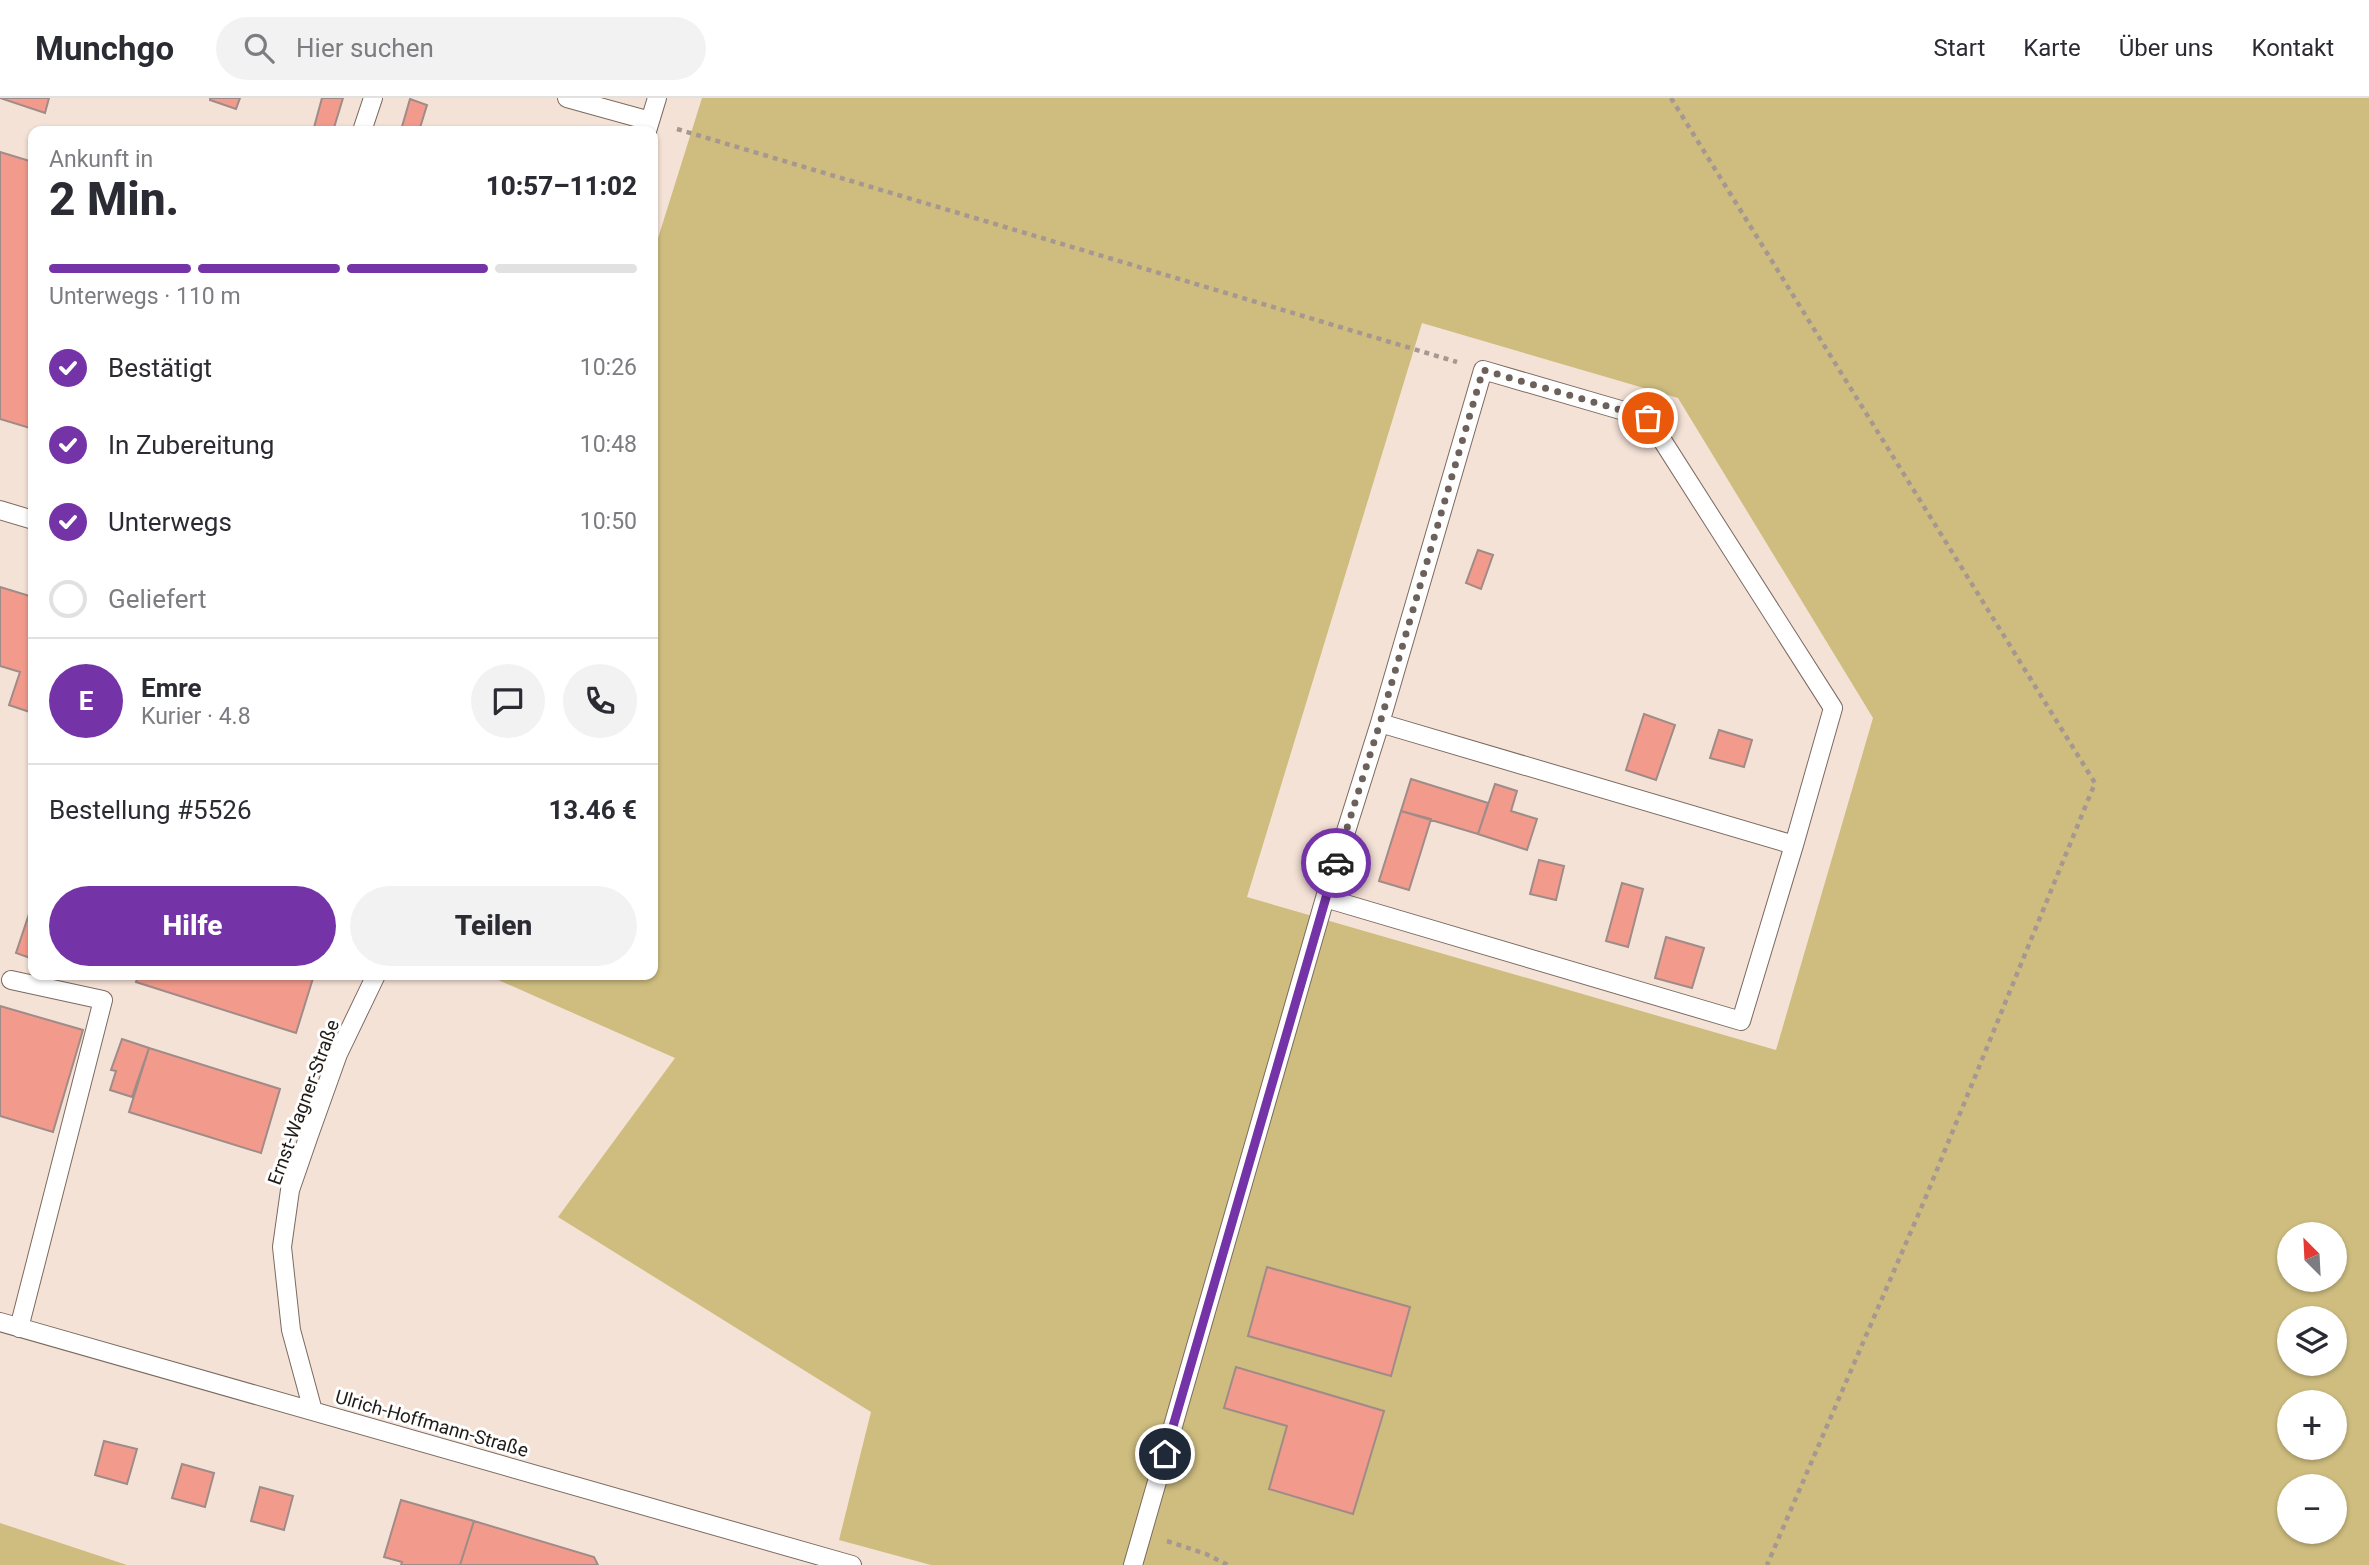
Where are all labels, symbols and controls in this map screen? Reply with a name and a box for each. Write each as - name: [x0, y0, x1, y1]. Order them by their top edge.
- search box: [216, 17, 706, 80]
- text: Munchgo: [35, 29, 174, 68]
- icon: search: [240, 29, 278, 67]
- text: Hier suchen: [296, 33, 434, 63]
- text: Start: [1934, 34, 1985, 62]
- text: Karte: [2023, 34, 2081, 62]
- text: Über uns: [2119, 34, 2213, 62]
- text: Kontakt: [2251, 34, 2334, 62]
- text: Ankunft in: [49, 146, 153, 173]
- text: 10:57–11:02: [486, 171, 637, 201]
- text: 2 Min.: [49, 172, 179, 226]
- text: Unterwegs · 110 m: [49, 283, 241, 310]
- icon: check: [49, 349, 87, 387]
- text: Bestätigt: [108, 353, 212, 383]
- text: 10:26: [580, 354, 637, 381]
- pin: [1618, 388, 1678, 448]
- icon: bag: [1629, 399, 1667, 437]
- icon: check: [49, 426, 87, 464]
- text: In Zubereitung: [108, 430, 274, 460]
- text: 10:48: [580, 431, 637, 458]
- icon: check: [49, 503, 87, 541]
- text: Unterwegs: [108, 507, 232, 537]
- text: 10:50: [580, 508, 637, 535]
- text: Geliefert: [108, 584, 206, 614]
- button: chat: [471, 664, 545, 738]
- button: phone: [563, 664, 637, 738]
- text: Emre: [141, 673, 201, 703]
- text: E: [79, 686, 93, 716]
- text: Kurier · 4.8: [141, 703, 251, 730]
- text: Bestellung #5526: [49, 795, 252, 825]
- text: 13.46 €: [548, 795, 637, 825]
- courier: [1301, 828, 1371, 898]
- icon: car: [1317, 844, 1355, 882]
- button: Hilfe: [49, 886, 336, 966]
- button: Teilen: [350, 886, 637, 966]
- street label: Ernst-Wagner-Straße: [263, 1016, 344, 1188]
- north arrow: [2277, 1222, 2347, 1292]
- map controls: [2277, 1222, 2347, 1544]
- button: layers: [2277, 1306, 2347, 1376]
- street label: Ulrich-Hoffmann-Straße: [333, 1385, 531, 1462]
- button: +: [2277, 1390, 2347, 1460]
- pin: [1135, 1424, 1195, 1484]
- icon: home: [1146, 1435, 1184, 1473]
- button: −: [2277, 1474, 2347, 1544]

